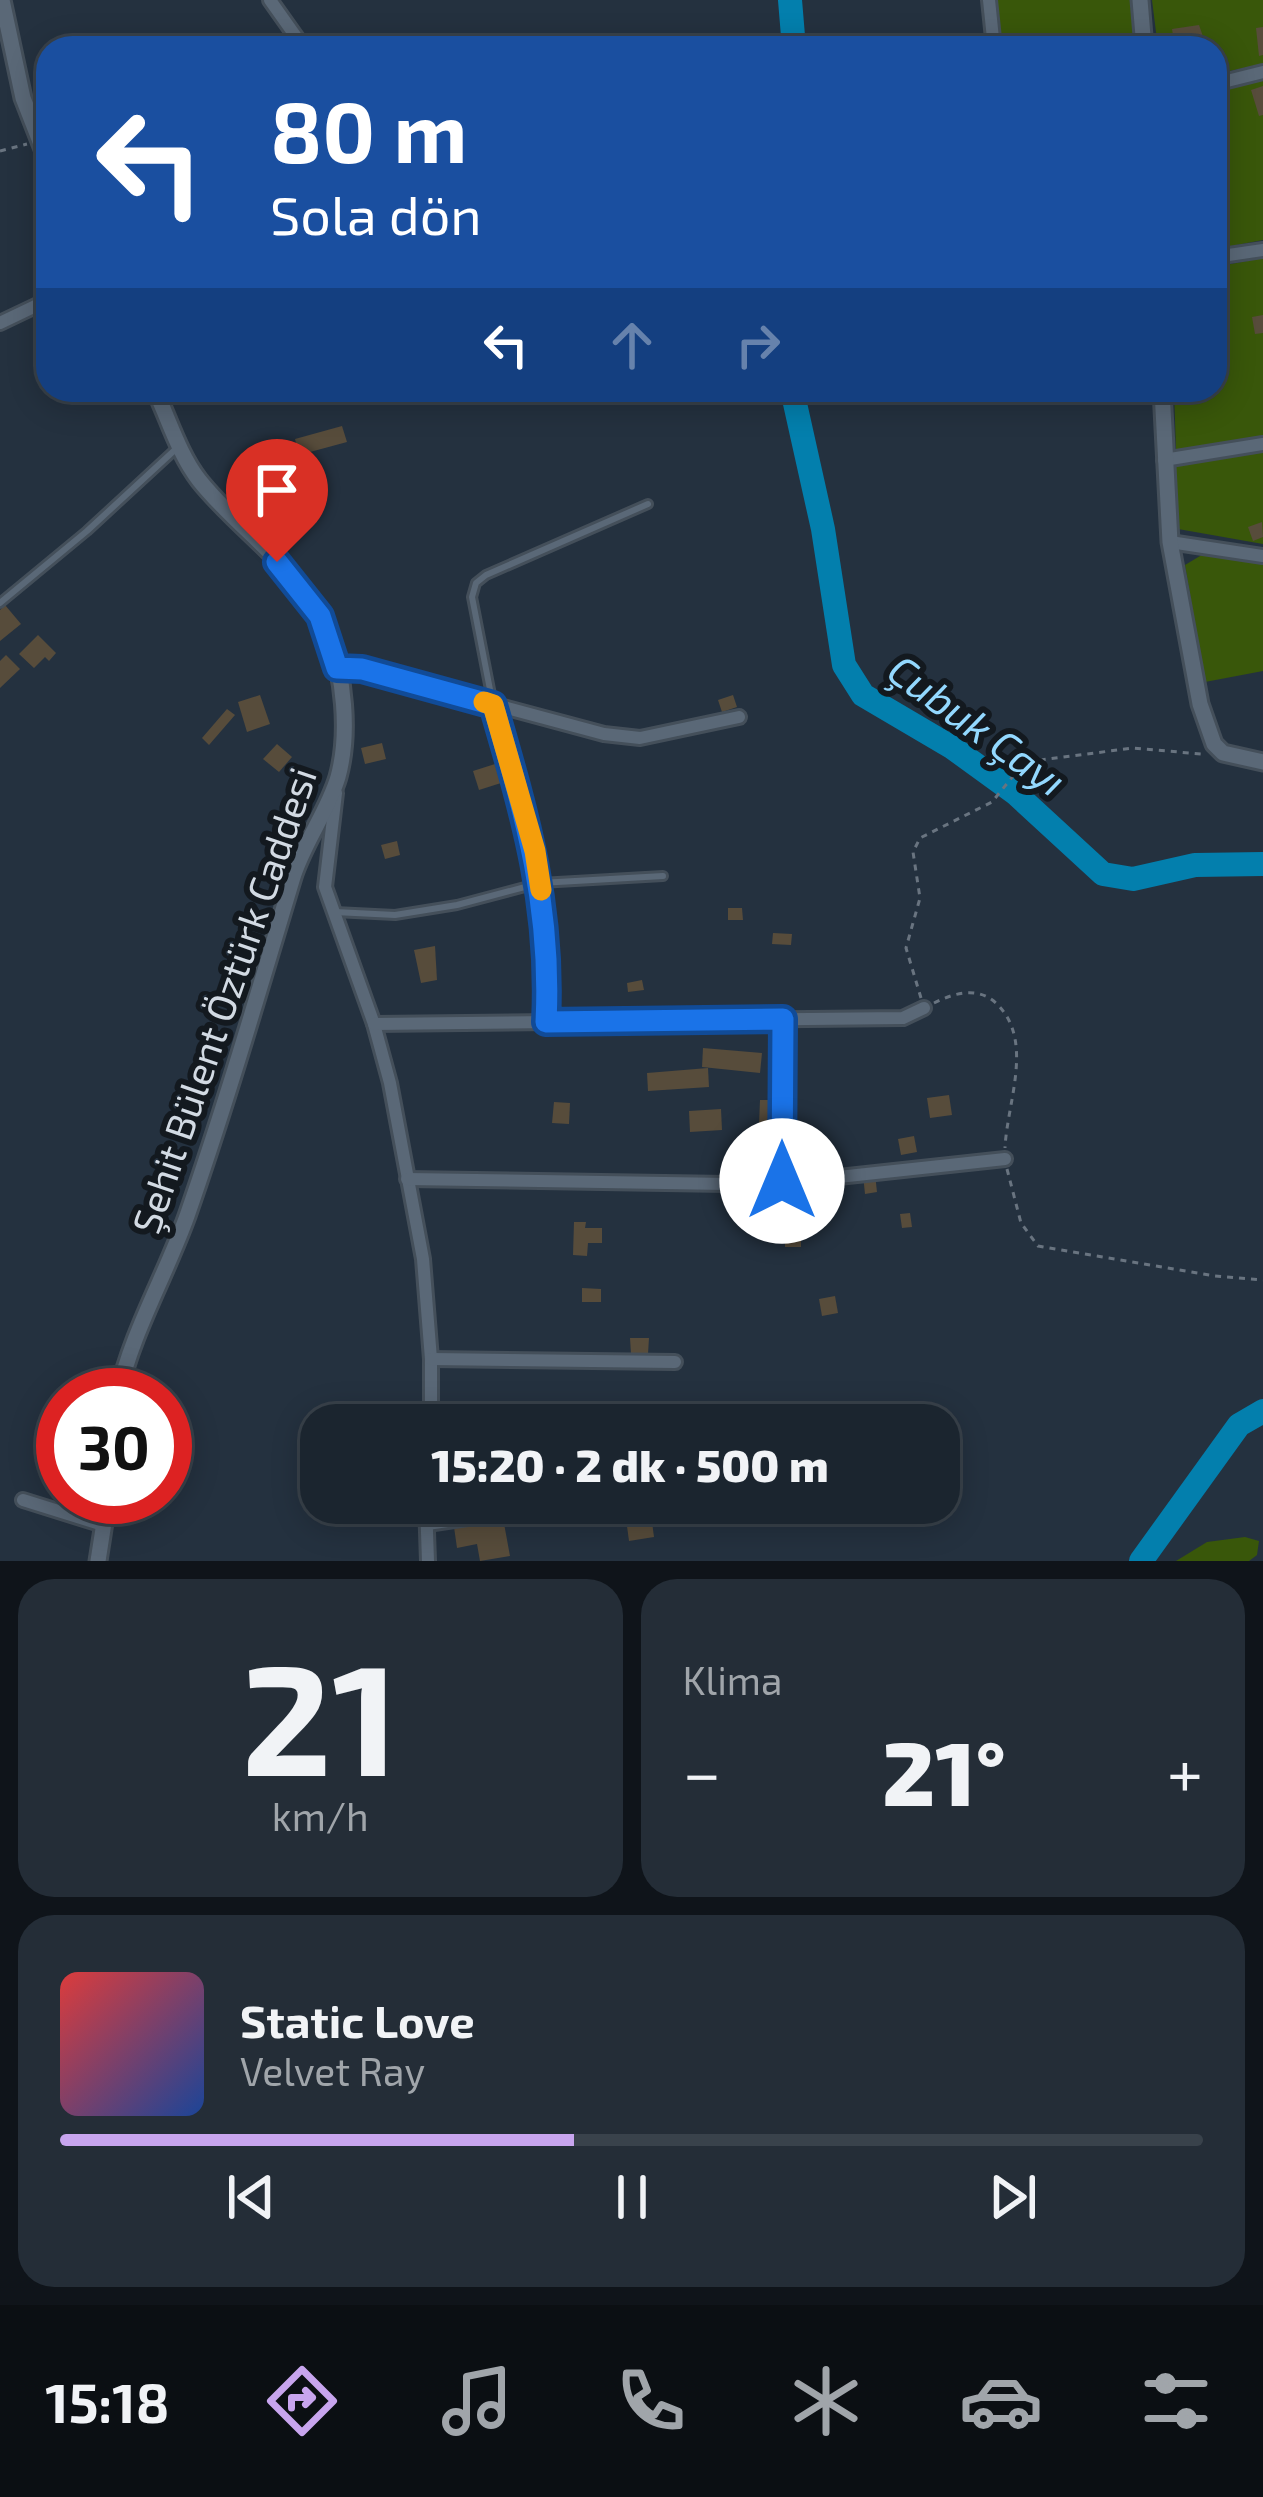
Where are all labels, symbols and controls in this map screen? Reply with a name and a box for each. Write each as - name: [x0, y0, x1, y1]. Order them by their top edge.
- text: 80 m: [270, 79, 467, 180]
- icon: left: [72, 84, 228, 240]
- text: Sola dön: [270, 181, 482, 246]
- icon: left: [473, 312, 539, 378]
- icon: ahead: [599, 312, 665, 378]
- icon: right: [725, 312, 791, 378]
- pin: [226, 439, 328, 562]
- icon: arrive: [244, 457, 310, 523]
- water label: Çubuk Çayı: [878, 643, 1077, 808]
- street label: Şehit Bülent Öztürk Caddesi: [121, 761, 327, 1240]
- position arrow: [719, 1118, 845, 1244]
- speed limit sign: 30: [36, 1368, 192, 1524]
- text: 15:20 · 2 dk · 500 m: [431, 1437, 829, 1491]
- text: 21: [241, 1620, 399, 1807]
- text: Klima: [683, 1656, 782, 1703]
- text: 21°: [882, 1716, 1006, 1824]
- text: −: [683, 1731, 721, 1810]
- text: +: [1167, 1731, 1203, 1810]
- text: km/h: [272, 1792, 369, 1839]
- text: Static Love: [240, 1993, 475, 2047]
- text: Velvet Ray: [240, 2047, 425, 2094]
- icon: previous: [218, 2164, 284, 2230]
- icon: pause: [599, 2164, 665, 2230]
- icon: next: [980, 2164, 1046, 2230]
- icon: directions: [260, 2359, 344, 2443]
- icon: music: [435, 2359, 519, 2443]
- icon: phone: [609, 2359, 693, 2443]
- icon: climate: [784, 2359, 868, 2443]
- icon: car: [959, 2359, 1043, 2443]
- icon: filters: [1134, 2359, 1218, 2443]
- text: 15:18: [45, 2369, 169, 2434]

